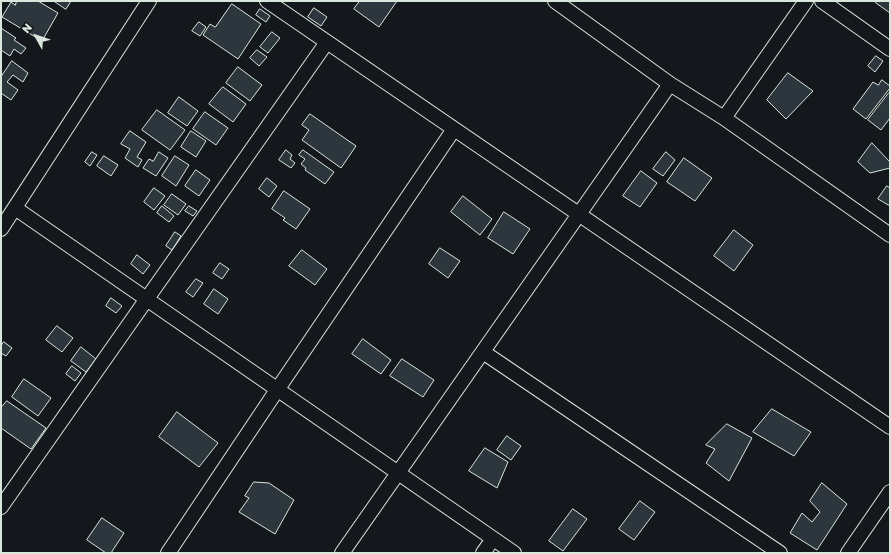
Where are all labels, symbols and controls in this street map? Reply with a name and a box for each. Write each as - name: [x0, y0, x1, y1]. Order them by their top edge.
- north arrow: [16, 16, 56, 56]
- text: N: [19, 21, 34, 35]

